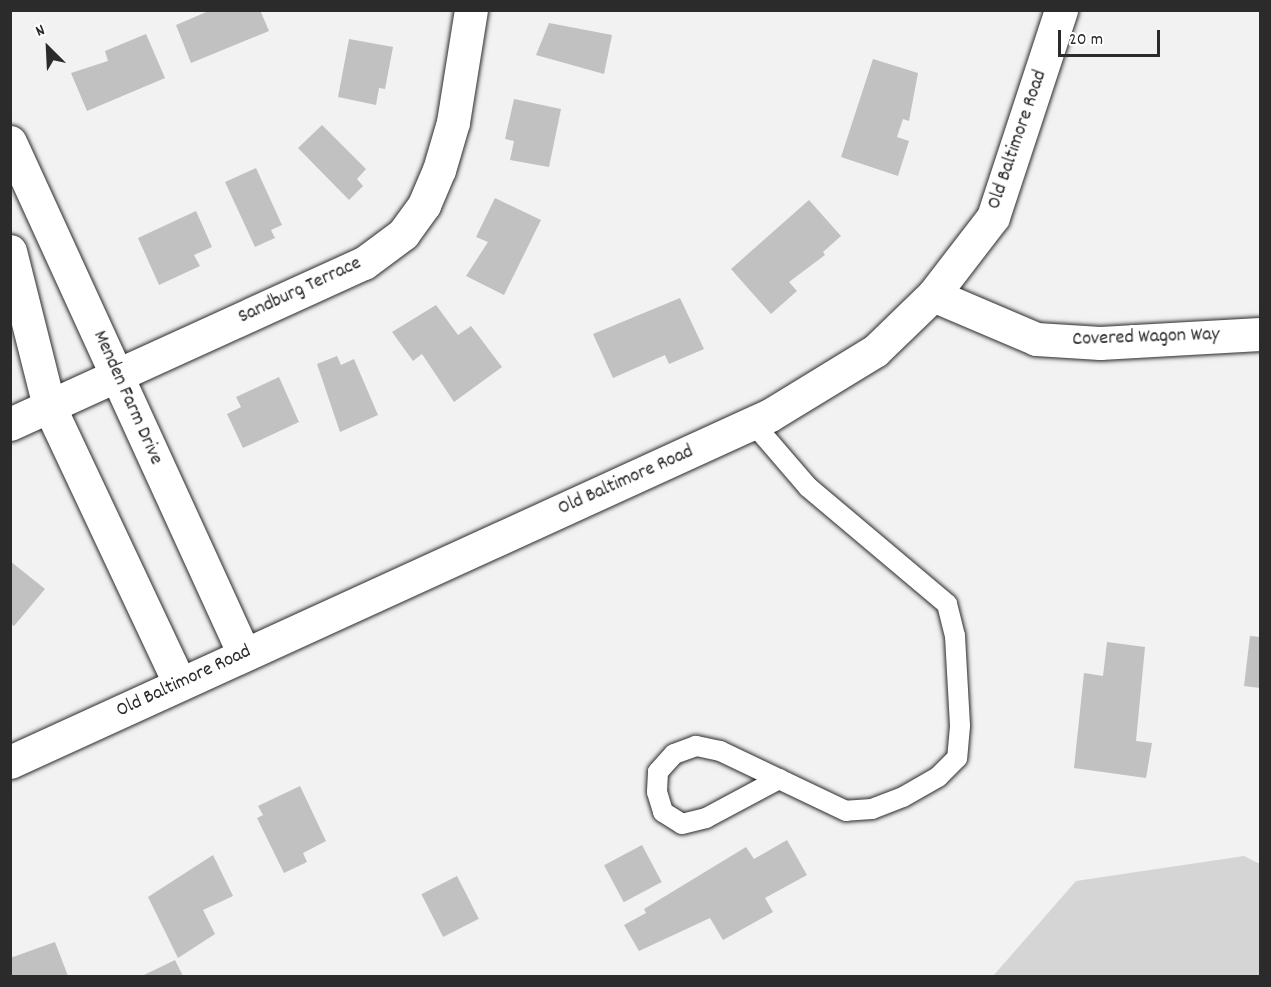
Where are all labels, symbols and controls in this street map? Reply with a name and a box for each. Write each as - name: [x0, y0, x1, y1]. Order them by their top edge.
- north arrow: [18, 18, 78, 78]
- scale bar: [1061, 18, 1163, 56]
- text: N: [32, 19, 49, 43]
- text: 20 m: [1069, 28, 1103, 53]
- street label: Old Baltimore Road: [983, 67, 1053, 213]
- street label: Sandburg Terrace: [235, 252, 365, 330]
- street label: Covered Wagon Way: [1072, 323, 1220, 353]
- street label: Menden Farm Drive: [87, 327, 167, 469]
- street label: Old Baltimore Road: [555, 440, 697, 522]
- street label: Old Baltimore Road: [113, 640, 255, 724]

